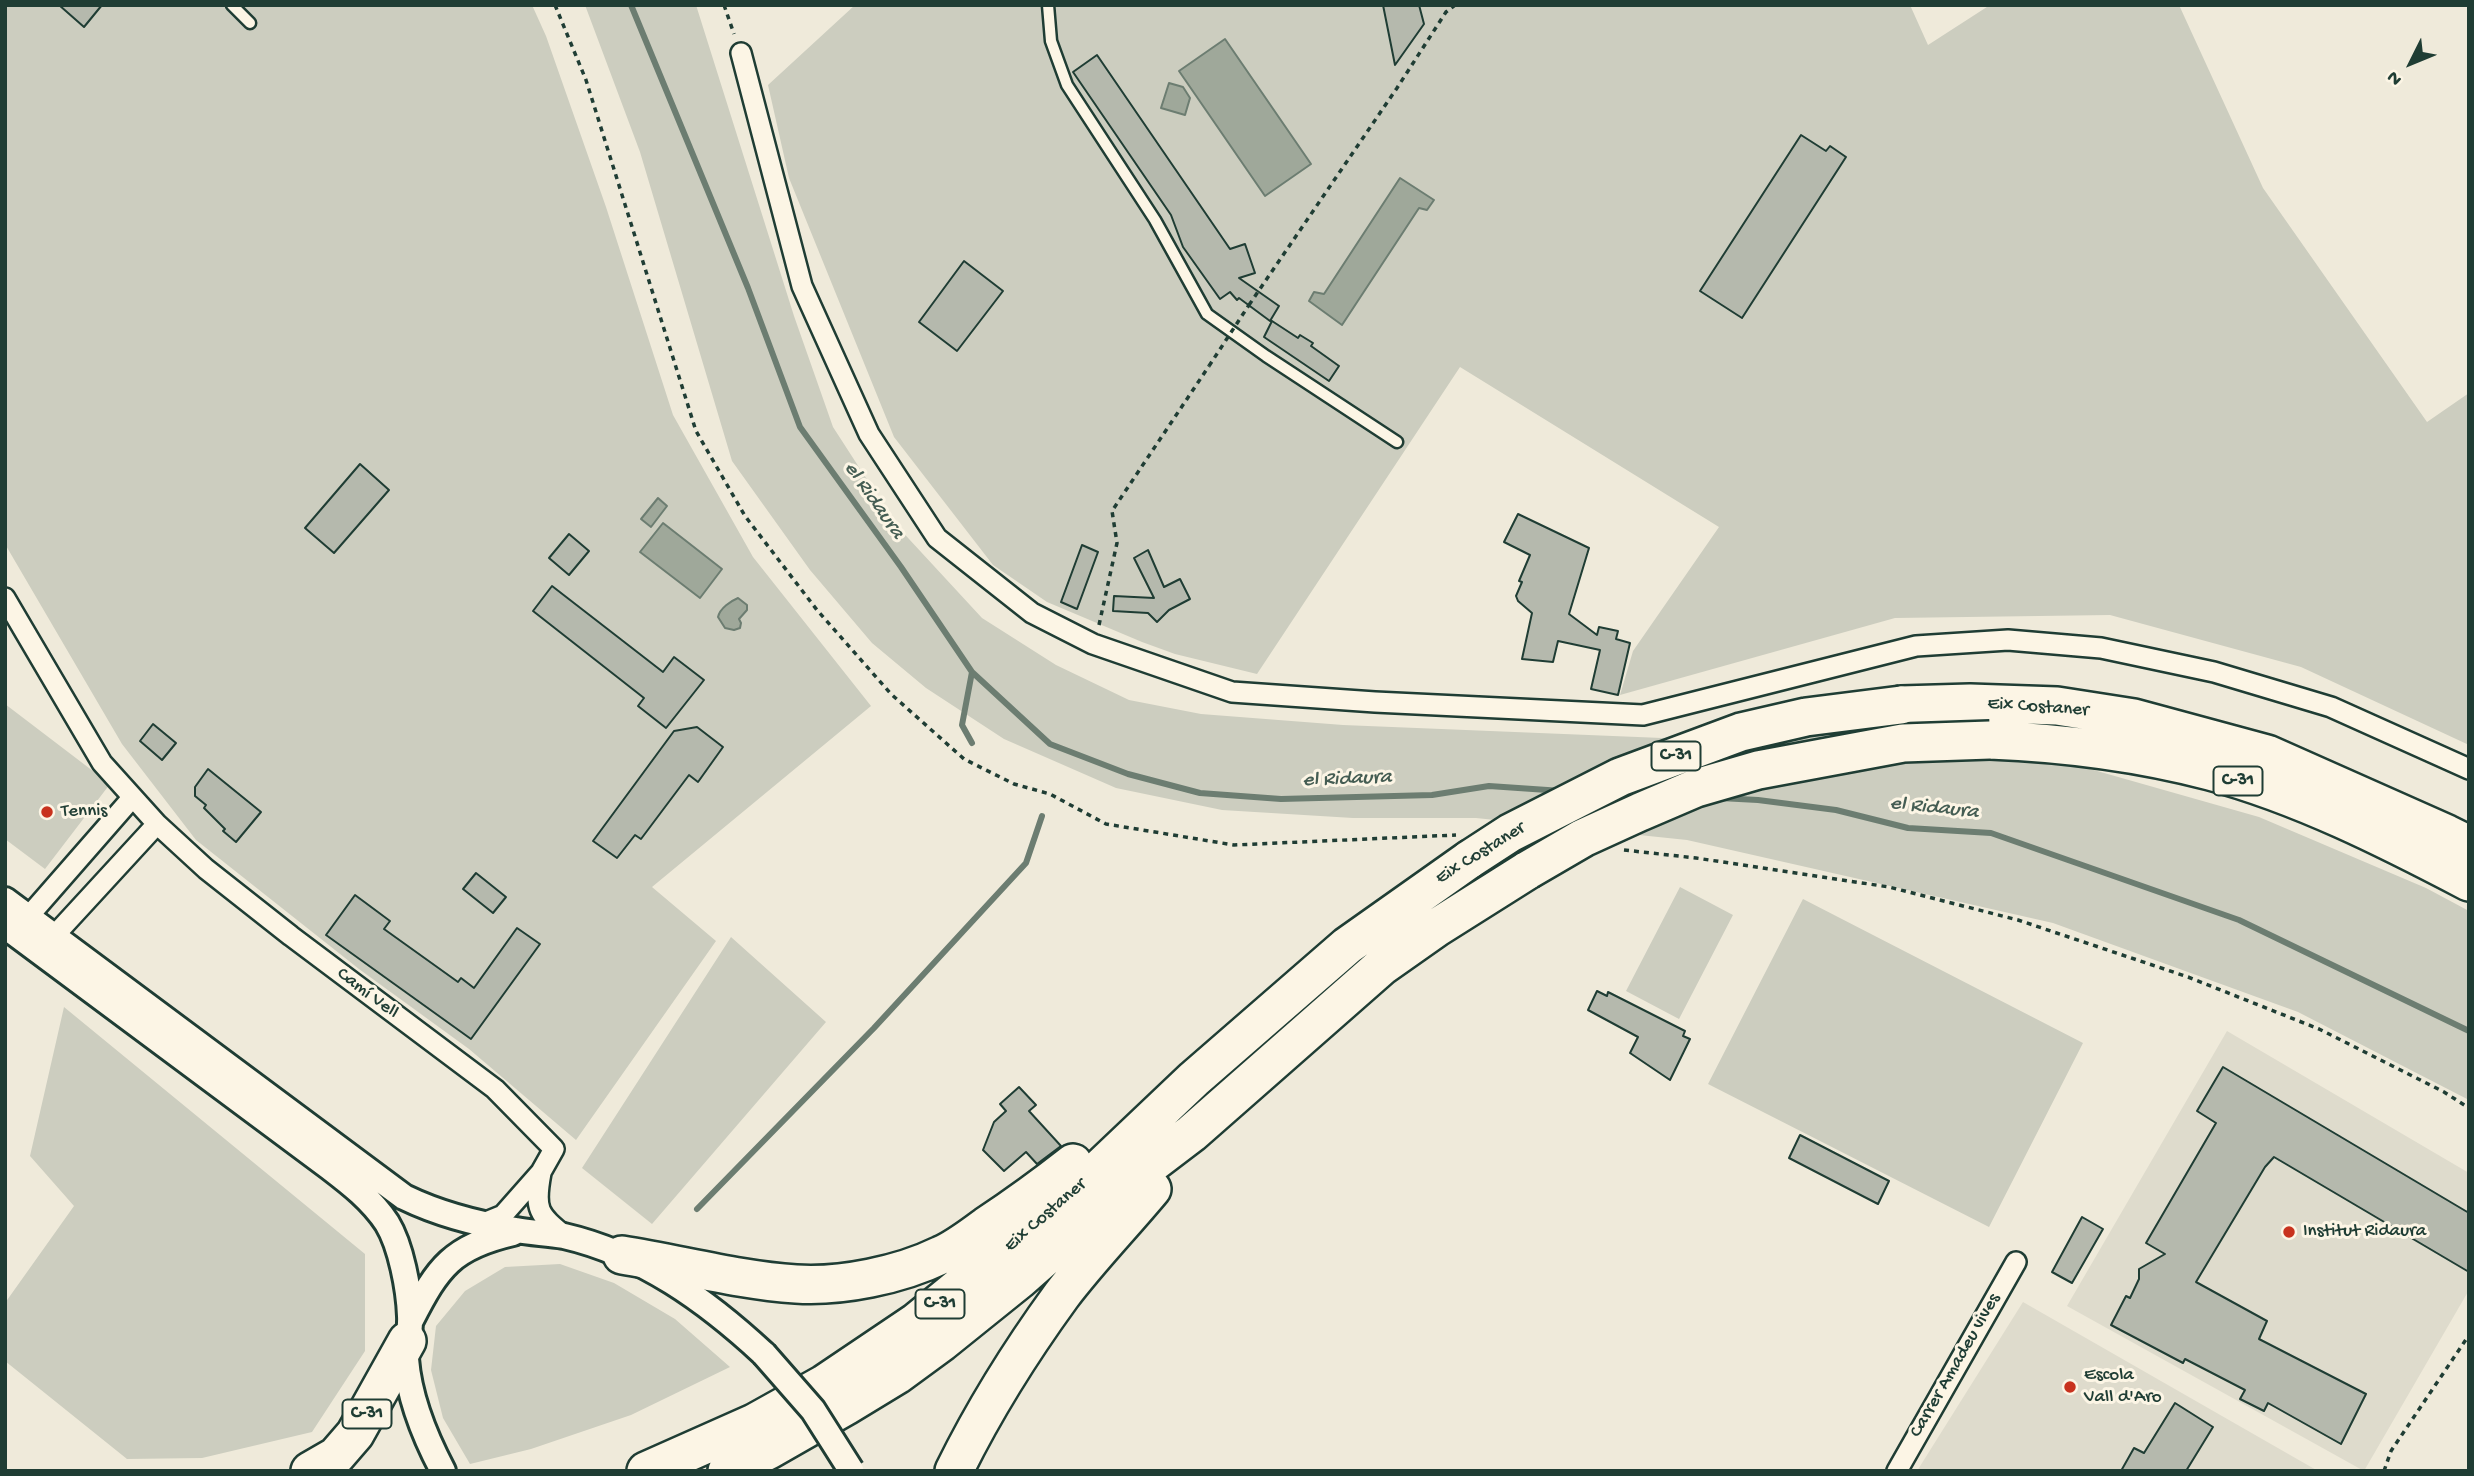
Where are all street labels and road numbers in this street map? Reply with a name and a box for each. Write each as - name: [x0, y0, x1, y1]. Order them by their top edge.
- street label: Eix Costaner: [1987, 693, 2089, 723]
- road number: C-31: [1652, 742, 1700, 770]
- road number: C-31: [2214, 766, 2262, 796]
- street label: Eix Costaner: [1432, 817, 1530, 891]
- street label: Camí Vell: [332, 963, 402, 1025]
- street label: Eix Costaner: [1000, 1174, 1092, 1258]
- road number: C-31: [916, 1289, 964, 1318]
- street label: Carrer Amadeu vives: [1905, 1290, 2007, 1442]
- road number: C-31: [342, 1400, 392, 1428]

